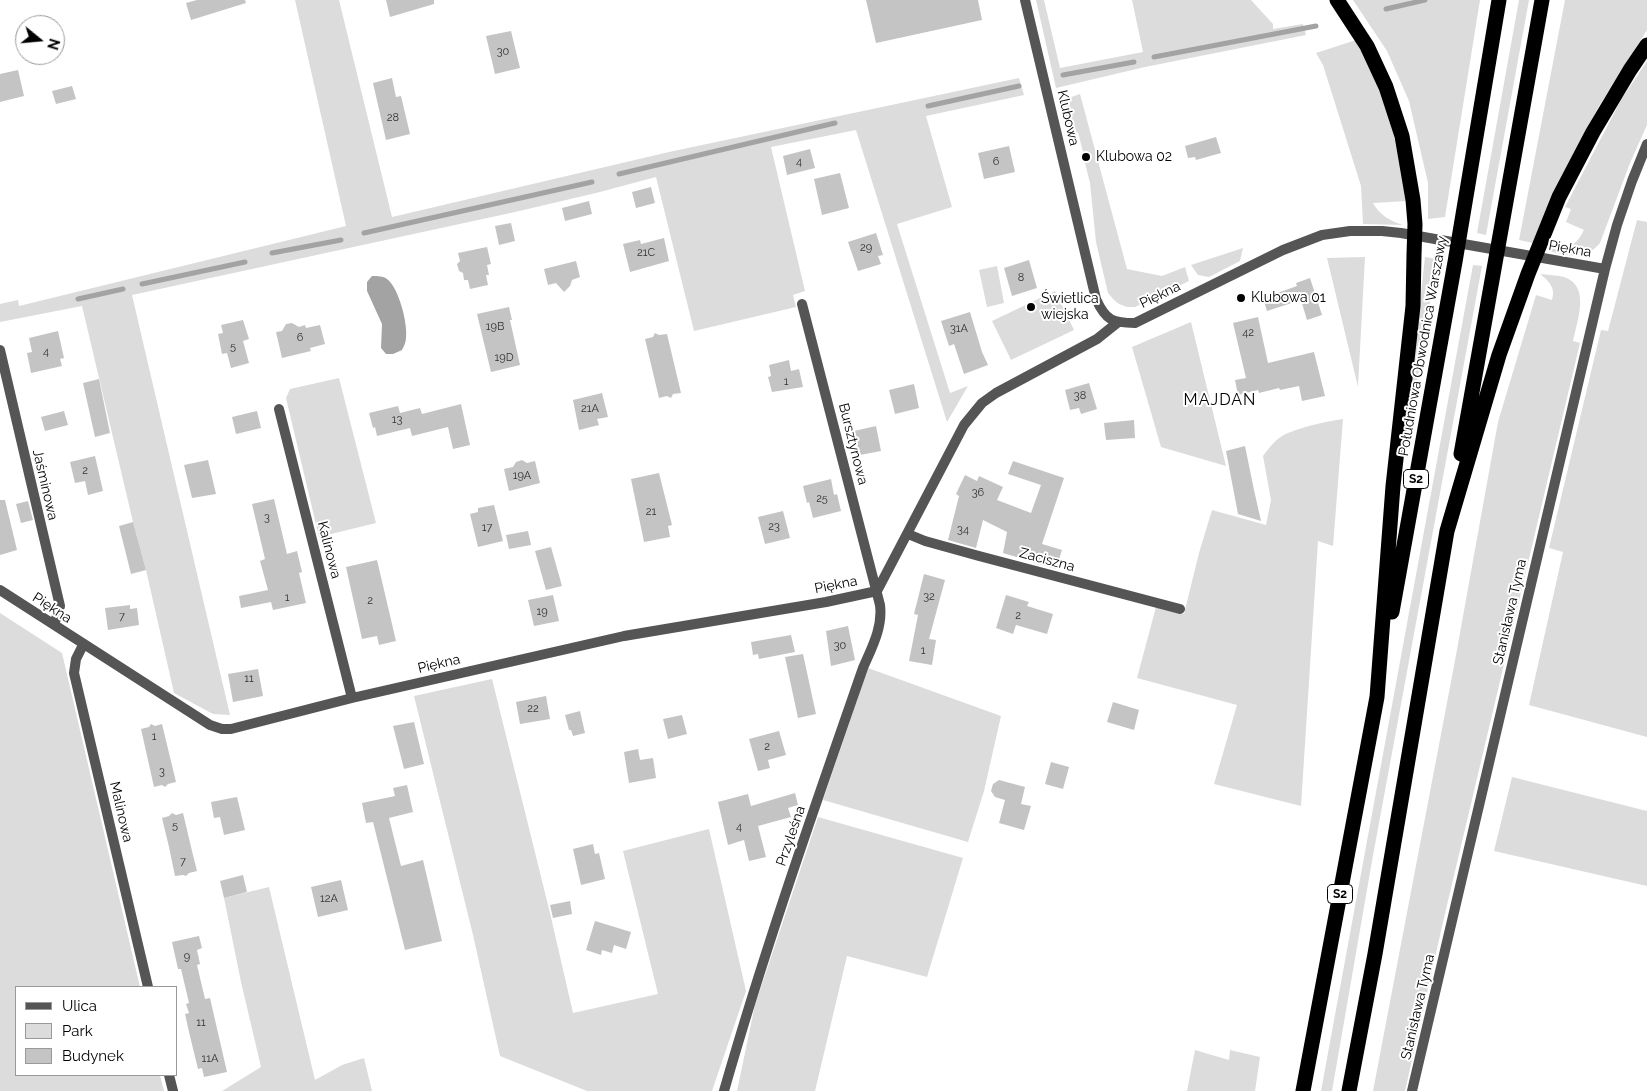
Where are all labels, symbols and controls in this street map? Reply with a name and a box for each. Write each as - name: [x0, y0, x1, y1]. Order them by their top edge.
- north arrow: [15, 15, 65, 65]
- text: N: [44, 37, 63, 52]
- house number: 30: [497, 45, 509, 59]
- street label: Klubowa: [1053, 89, 1083, 147]
- house number: 28: [387, 111, 399, 125]
- place label: Klubowa 02: [1096, 149, 1172, 165]
- marker: Klubowa 02: [1080, 151, 1092, 163]
- house number: 4: [796, 155, 802, 169]
- house number: 6: [993, 155, 999, 169]
- street label: Południowa Obwodnica Warszawy: [1395, 235, 1451, 457]
- street label: Piękna: [1547, 237, 1593, 261]
- house number: 29: [860, 241, 872, 255]
- house number: 21C: [637, 246, 655, 260]
- house number: 8: [1018, 271, 1024, 285]
- street label: Piękna: [1137, 278, 1183, 312]
- place label: Klubowa 01: [1251, 290, 1326, 306]
- place label: Świetlica wiejska: [1041, 291, 1099, 324]
- marker: Klubowa 01: [1235, 292, 1247, 304]
- marker: Świetlica wiejska: [1025, 301, 1037, 313]
- house number: 19B: [486, 320, 504, 334]
- house number: 31A: [950, 322, 968, 336]
- house number: 42: [1242, 326, 1254, 340]
- house number: 6: [297, 331, 303, 345]
- house number: 5: [230, 340, 236, 354]
- house number: 4: [43, 345, 49, 359]
- house number: 19D: [494, 351, 514, 365]
- house number: 1: [784, 375, 788, 389]
- house number: 38: [1074, 389, 1086, 403]
- district label: MAJDAN: [1183, 390, 1257, 410]
- street label: Bursztynowa: [835, 401, 871, 487]
- house number: 21A: [581, 402, 599, 416]
- house number: 13: [392, 413, 402, 427]
- street label: Jaśminowa: [29, 448, 61, 522]
- house number: 2: [82, 464, 88, 478]
- house number: 19A: [513, 469, 531, 483]
- road number: S2: [1404, 469, 1428, 488]
- house number: 36: [972, 486, 984, 500]
- house number: 25: [816, 492, 828, 506]
- house number: 21: [646, 505, 656, 519]
- house number: 3: [264, 511, 270, 525]
- street label: Kalinowa: [314, 520, 344, 580]
- house number: 23: [768, 520, 780, 534]
- house number: 17: [482, 521, 492, 535]
- house number: 34: [957, 523, 969, 537]
- street label: Zaciszna: [1017, 545, 1077, 575]
- street label: Stanisława Tyma: [1490, 557, 1530, 667]
- street label: Piękna: [813, 573, 859, 597]
- street label: Piękna: [29, 589, 75, 627]
- house number: 32: [923, 590, 935, 604]
- house number: 1: [285, 591, 289, 605]
- house number: 2: [367, 594, 373, 608]
- house number: 19: [536, 605, 548, 619]
- house number: 2: [1015, 609, 1021, 623]
- house number: 7: [119, 610, 125, 624]
- house number: 30: [834, 639, 846, 653]
- house number: 1: [921, 644, 925, 658]
- street label: Piękna: [416, 651, 462, 677]
- house number: 11: [244, 672, 254, 686]
- house number: 22: [527, 702, 539, 716]
- house number: 1: [152, 730, 156, 744]
- house number: 2: [764, 740, 770, 754]
- house number: 3: [159, 765, 165, 779]
- street label: Malinowa: [106, 780, 136, 844]
- street label: Przyleśna: [773, 804, 809, 868]
- house number: 5: [172, 819, 178, 833]
- house number: 4: [736, 820, 742, 834]
- house number: 7: [180, 855, 186, 869]
- road number: S2: [1328, 884, 1352, 904]
- house number: 12A: [320, 892, 338, 906]
- house number: 9: [184, 950, 190, 964]
- street label: Stanisława Tyma: [1398, 952, 1438, 1062]
- legend: [15, 986, 178, 1076]
- text: Ulica: [62, 997, 97, 1015]
- house number: 11: [196, 1016, 206, 1030]
- text: Park: [62, 1022, 93, 1040]
- text: Budynek: [62, 1047, 124, 1065]
- house number: 11A: [202, 1052, 218, 1066]

